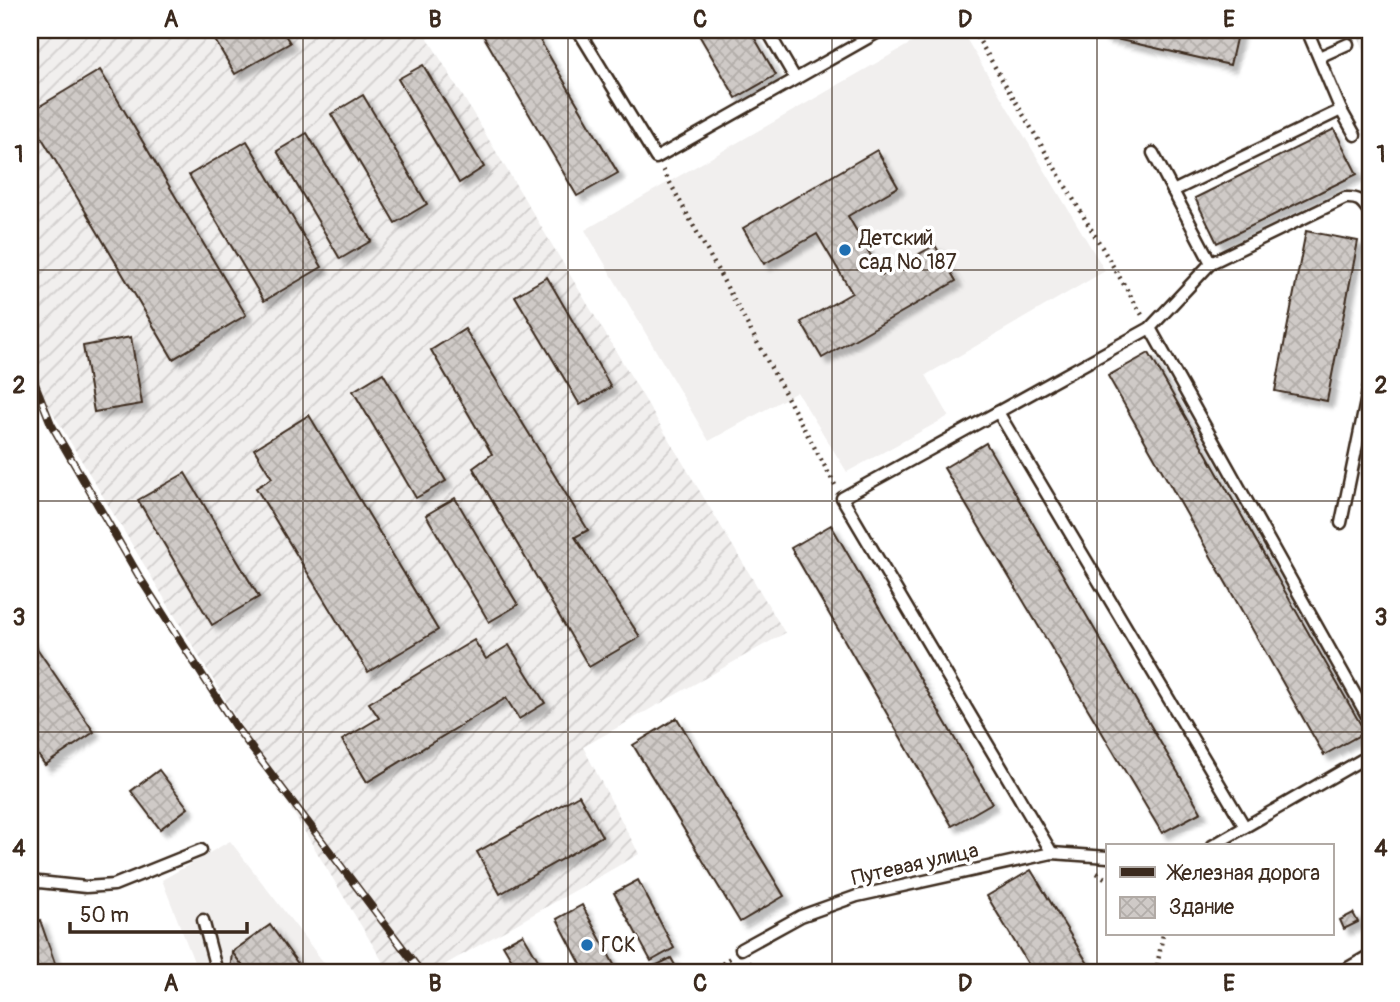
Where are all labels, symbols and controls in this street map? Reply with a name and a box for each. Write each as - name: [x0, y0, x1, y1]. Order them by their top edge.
- text: A: [164, 5, 179, 34]
- text: B: [428, 5, 442, 34]
- text: C: [693, 5, 707, 34]
- text: D: [958, 5, 972, 34]
- text: E: [1223, 5, 1235, 34]
- text: 1: [15, 140, 24, 169]
- text: 1: [1377, 140, 1386, 169]
- place label: Детский сад № 187: [858, 225, 957, 276]
- marker: Детский сад № 187: [837, 242, 853, 258]
- text: 2: [13, 371, 26, 400]
- text: 2: [1375, 371, 1388, 400]
- text: 3: [13, 603, 25, 632]
- text: 3: [1375, 603, 1387, 632]
- text: 4: [12, 834, 26, 863]
- text: 4: [1374, 834, 1388, 863]
- street label: Путевая улица: [849, 837, 981, 892]
- legend: [1106, 844, 1334, 936]
- text: Железная дорога: [1166, 860, 1320, 887]
- scale bar: [70, 890, 247, 934]
- text: Здание: [1169, 894, 1235, 921]
- text: 50 m: [80, 902, 129, 929]
- place label: ГСК: [601, 932, 636, 959]
- marker: ГСК: [579, 937, 595, 953]
- text: A: [164, 969, 179, 998]
- text: B: [428, 969, 442, 998]
- text: C: [693, 969, 707, 998]
- text: D: [958, 969, 972, 998]
- text: E: [1223, 969, 1235, 998]

